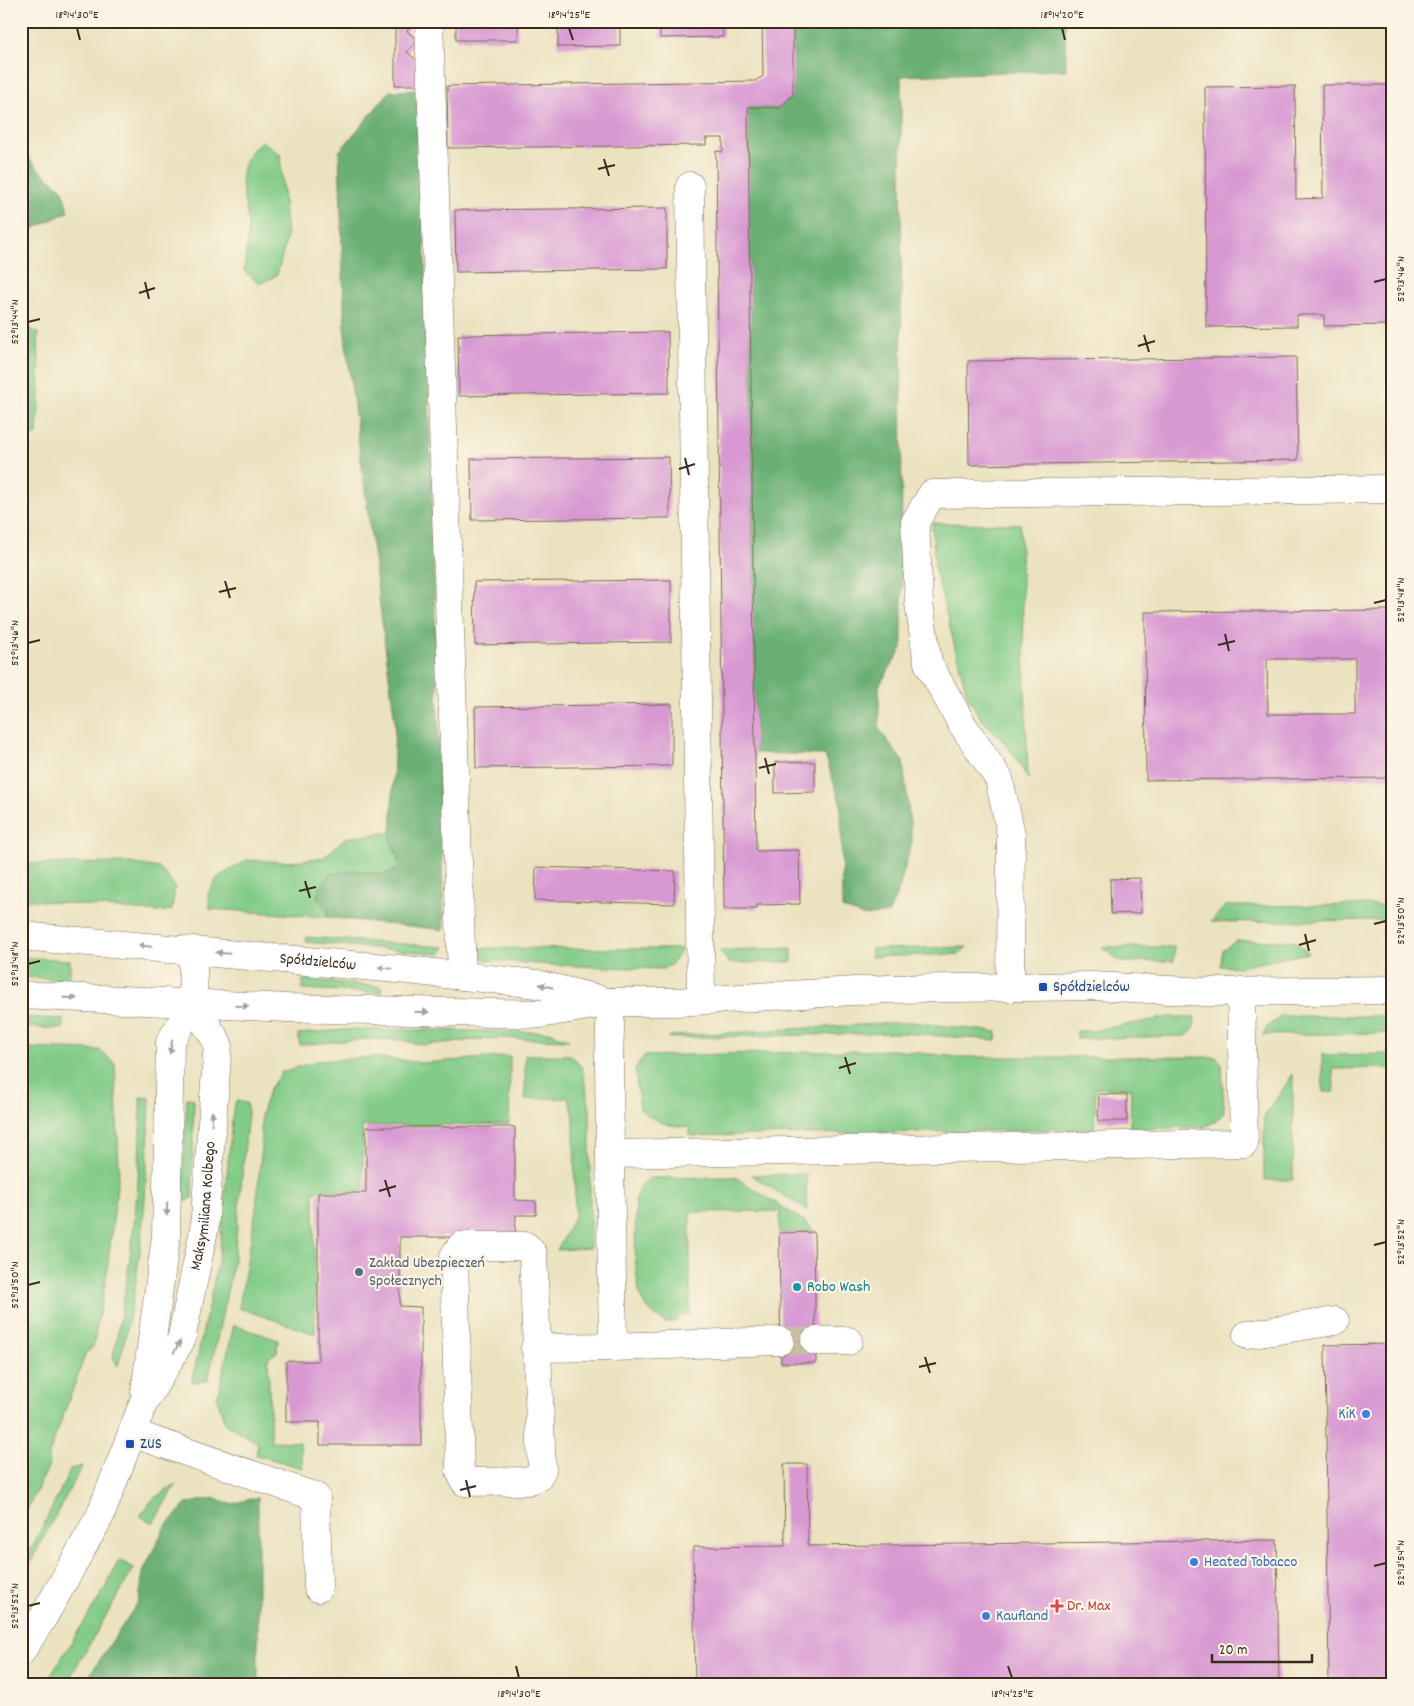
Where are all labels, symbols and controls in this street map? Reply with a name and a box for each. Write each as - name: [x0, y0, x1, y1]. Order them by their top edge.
- text: 18°14'30"E: [56, 7, 99, 24]
- text: 18°14'25"E: [548, 7, 590, 24]
- text: 18°14'20"E: [1041, 7, 1084, 24]
- text: 52°13'46"N: [1393, 256, 1410, 302]
- text: 52°13'44"N: [7, 299, 24, 345]
- text: 52°13'48"N: [1393, 577, 1410, 622]
- text: 52°13'46"N: [7, 620, 24, 666]
- text: 52°13'50"N: [1393, 897, 1410, 945]
- text: 52°13'48"N: [7, 941, 24, 986]
- one-way arrow: [136, 942, 152, 950]
- street label: Spółdzielców: [279, 947, 357, 977]
- one-way arrow: [215, 949, 231, 957]
- one-way arrow: [377, 964, 393, 972]
- place label: Spółdzielców: [1053, 976, 1130, 999]
- marker: Spółdzielców: [1037, 981, 1049, 993]
- one-way arrow: [539, 982, 554, 990]
- one-way arrow: [62, 994, 78, 1002]
- one-way arrow: [234, 1002, 250, 1010]
- one-way arrow: [414, 1008, 430, 1016]
- one-way arrow: [166, 1039, 174, 1055]
- one-way arrow: [209, 1110, 217, 1126]
- street label: Maksymiliana Kolbego: [184, 1141, 222, 1273]
- one-way arrow: [162, 1201, 170, 1217]
- text: 52°13'52"N: [1393, 1219, 1410, 1265]
- place label: Zakład Ubezpieczeń Społecznych: [369, 1252, 485, 1293]
- text: 52°13'50"N: [7, 1261, 24, 1309]
- marker: Zakład Ubezpieczeń Społecznych: [353, 1266, 365, 1278]
- place label: Robo Wash: [807, 1276, 870, 1299]
- marker: Robo Wash: [791, 1281, 803, 1293]
- one-way arrow: [173, 1340, 182, 1353]
- place label: KiK: [1338, 1403, 1356, 1426]
- marker: KiK: [1360, 1408, 1372, 1420]
- place label: ZUS: [140, 1433, 162, 1456]
- marker: ZUS: [124, 1438, 136, 1450]
- text: 52°13'54"N: [1393, 1540, 1410, 1586]
- place label: Heated Tobacco: [1204, 1551, 1297, 1574]
- marker: Heated Tobacco: [1188, 1556, 1200, 1568]
- text: 52°13'52"N: [7, 1583, 24, 1629]
- place label: Dr. Max: [1067, 1595, 1110, 1618]
- marker: Dr. Max: [1051, 1600, 1063, 1612]
- place label: Kaufland: [996, 1605, 1048, 1628]
- marker: Kaufland: [980, 1610, 992, 1622]
- scale bar: [1212, 1631, 1312, 1663]
- text: 20 m: [1219, 1640, 1247, 1662]
- text: 18°14'30"E: [498, 1686, 541, 1703]
- text: 18°14'25"E: [991, 1686, 1033, 1703]

